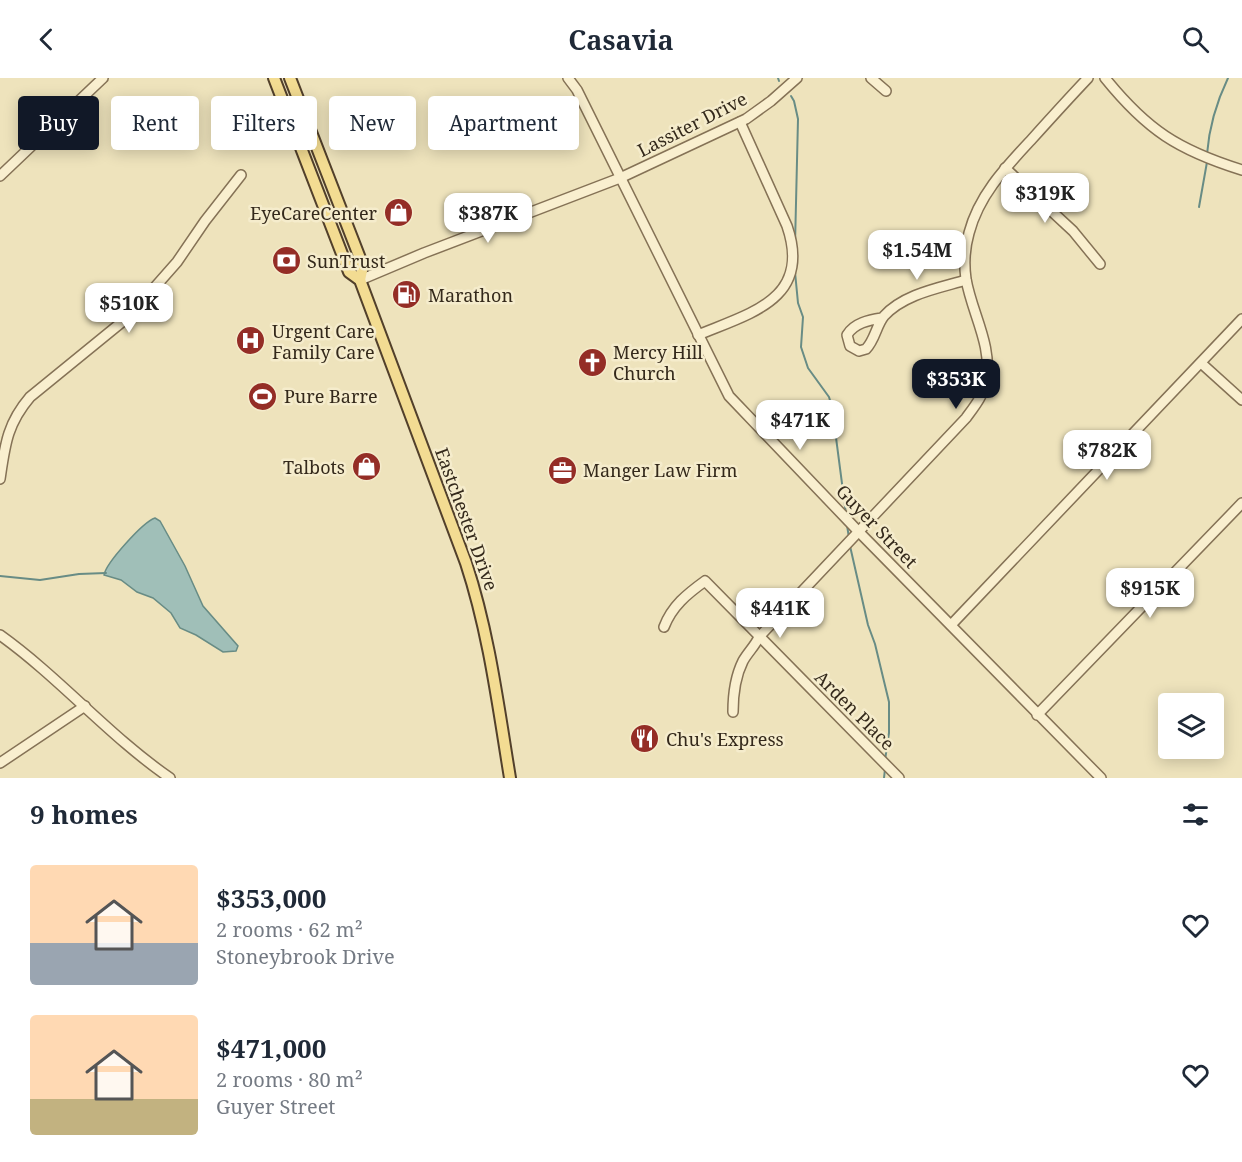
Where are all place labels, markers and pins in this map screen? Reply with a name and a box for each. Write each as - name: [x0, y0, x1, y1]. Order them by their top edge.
- pin: $319K: [1003, 173, 1087, 224]
- pin: $387K: [446, 193, 530, 244]
- shop icon: EyeCareCenter: [382, 197, 414, 229]
- place label: EyeCareCenter: [250, 201, 378, 225]
- pin: $1.54M: [868, 230, 966, 281]
- bank icon: SunTrust: [270, 245, 302, 277]
- place label: SunTrust: [307, 249, 385, 273]
- fuel station icon: Marathon: [391, 279, 423, 311]
- pin: $510K: [87, 283, 171, 334]
- place label: Marathon: [428, 283, 513, 307]
- place label: Urgent Care Family Care: [272, 319, 375, 364]
- hospital icon: Urgent Care Family Care: [235, 325, 267, 357]
- place label: Mercy Hill Church: [613, 340, 703, 385]
- church icon: Mercy Hill Church: [576, 346, 608, 378]
- pin: $353K: [914, 359, 998, 410]
- sports icon: Pure Barre: [247, 380, 279, 412]
- place label: Pure Barre: [284, 384, 378, 408]
- pin: $471K: [758, 400, 842, 451]
- pin: $782K: [1065, 430, 1149, 481]
- shop icon: Talbots: [350, 451, 382, 483]
- office icon: Manger Law Firm: [546, 454, 578, 486]
- place label: Talbots: [283, 455, 345, 479]
- place label: Manger Law Firm: [583, 458, 738, 482]
- pin: $915K: [1108, 568, 1192, 619]
- pin: $441K: [738, 588, 822, 639]
- restaurant icon: Chu's Express: [629, 723, 661, 755]
- place label: Chu's Express: [666, 727, 784, 751]

